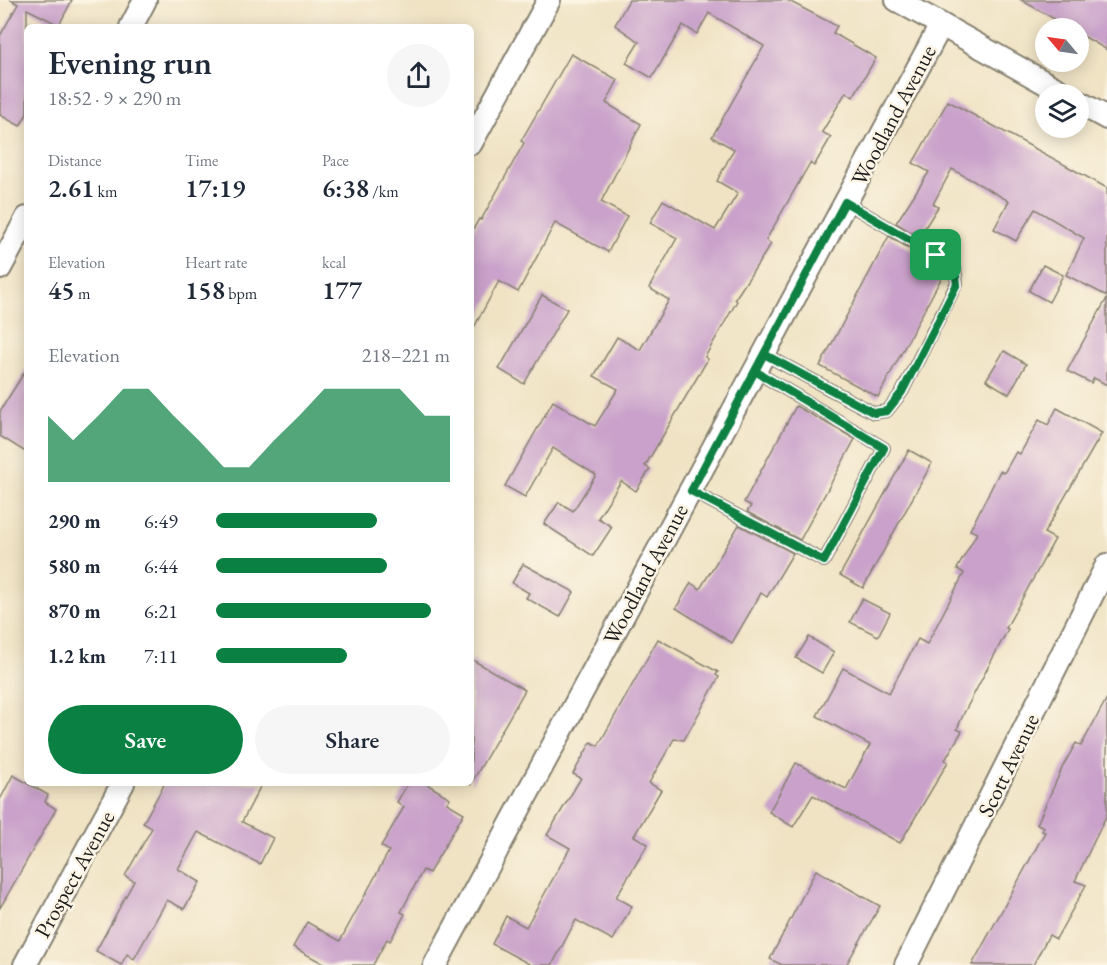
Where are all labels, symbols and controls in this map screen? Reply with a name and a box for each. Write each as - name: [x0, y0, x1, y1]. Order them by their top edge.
- north arrow: [1035, 18, 1089, 72]
- map controls: [1035, 18, 1089, 138]
- street label: Woodland Avenue: [844, 40, 943, 191]
- text: Evening run: [48, 41, 212, 84]
- button: share: [387, 44, 450, 107]
- button: layers: [1035, 84, 1089, 138]
- text: 18:52 · 9 × 290 m: [48, 85, 181, 111]
- text: Distance: [48, 150, 101, 171]
- text: Time: [185, 150, 218, 171]
- text: Pace: [322, 150, 349, 171]
- text: 2.61: [48, 171, 94, 205]
- text: 17:19: [185, 171, 245, 205]
- text: 6:38: [322, 171, 369, 205]
- text: km: [94, 181, 117, 202]
- text: /km: [369, 181, 399, 202]
- pin: [910, 229, 961, 280]
- icon: arrive: [919, 238, 952, 271]
- text: Elevation: [48, 252, 106, 273]
- text: Heart rate: [185, 252, 247, 273]
- text: kcal: [322, 252, 346, 273]
- text: 45: [48, 273, 75, 307]
- text: 158: [185, 273, 225, 307]
- text: 177: [322, 273, 362, 307]
- text: m: [75, 283, 90, 304]
- text: bpm: [225, 283, 257, 304]
- text: Elevation: [48, 342, 120, 368]
- text: 218–221 m: [362, 342, 450, 368]
- street label: Woodland Avenue: [596, 499, 695, 650]
- text: 290 m: [48, 508, 101, 534]
- text: 6:49: [144, 508, 178, 534]
- text: 580 m: [48, 553, 101, 579]
- text: 6:44: [144, 553, 178, 579]
- text: 870 m: [48, 598, 101, 624]
- text: 6:21: [144, 598, 178, 624]
- text: 1.2 km: [48, 643, 106, 669]
- text: 7:11: [144, 643, 178, 669]
- button: Save: [48, 705, 243, 774]
- button: Share: [255, 705, 450, 774]
- street label: Scott Avenue: [971, 709, 1046, 821]
- street label: Prospect Avenue: [28, 805, 121, 943]

